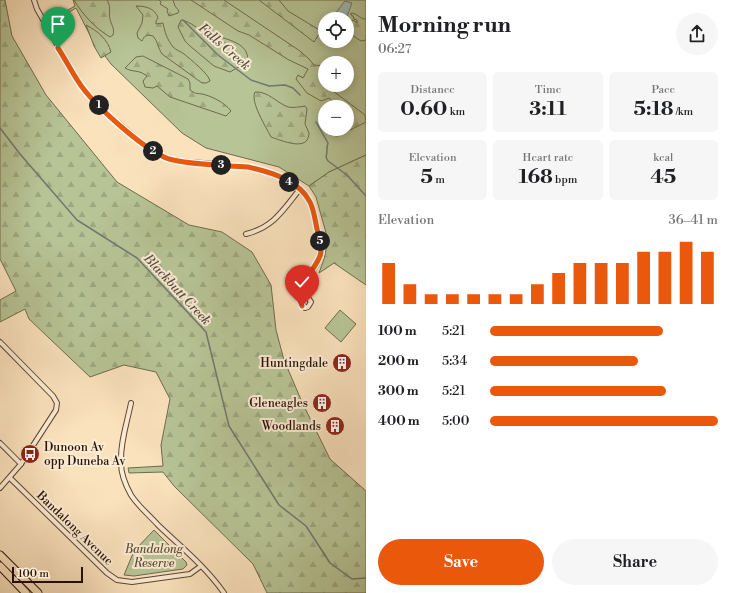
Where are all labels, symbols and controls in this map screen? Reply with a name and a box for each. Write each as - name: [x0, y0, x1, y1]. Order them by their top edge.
- pin: [41, 7.0, 75, 48]
- map controls: [318, 12, 354, 136]
- button: locate: [318, 12, 354, 48]
- text: Morning run: [378, 12, 511, 39]
- icon: arrive: [47, 13, 69, 35]
- button: share: [676, 13, 718, 55]
- water label: Falls Creek: [195, 20, 254, 74]
- text: 06:27: [378, 41, 411, 57]
- button: +: [318, 56, 354, 92]
- text: Distance: [410, 83, 455, 97]
- text: Time: [535, 83, 561, 97]
- text: Pace: [652, 83, 675, 97]
- pin: 1: [89, 95, 109, 115]
- text: 0.60: [400, 97, 447, 122]
- text: 3:11: [529, 97, 567, 122]
- text: 5:18: [634, 97, 673, 122]
- text: 1: [96, 98, 102, 112]
- button: −: [318, 100, 354, 136]
- text: km: [447, 105, 465, 119]
- text: /km: [673, 105, 693, 119]
- pin: 2: [143, 141, 163, 161]
- text: 2: [150, 144, 156, 158]
- text: Elevation: [409, 151, 456, 165]
- text: Heart rate: [523, 151, 573, 165]
- text: kcal: [653, 151, 673, 165]
- pin: 3: [211, 155, 231, 175]
- text: 3: [218, 158, 224, 172]
- text: 5: [421, 165, 433, 190]
- text: 168: [519, 165, 553, 190]
- text: 45: [650, 165, 676, 190]
- pin: 4: [279, 172, 299, 192]
- text: m: [433, 173, 445, 187]
- text: bpm: [553, 173, 577, 187]
- text: 4: [285, 175, 293, 189]
- text: Elevation: [378, 212, 434, 228]
- text: 36–41 m: [669, 212, 718, 228]
- pin: 5: [310, 231, 330, 251]
- text: 5: [317, 234, 323, 248]
- water label: Blackbutt Creek: [140, 250, 214, 329]
- pin: [285, 265, 319, 306]
- icon: check: [291, 271, 313, 293]
- text: 100 m: [378, 323, 417, 339]
- text: 5:21: [442, 323, 465, 339]
- building icon: Huntingdale: [331, 352, 353, 374]
- text: 200 m: [378, 353, 419, 369]
- text: 5:34: [442, 353, 467, 369]
- place label: Huntingdale: [260, 356, 328, 371]
- text: 300 m: [378, 383, 419, 399]
- text: 5:21: [442, 383, 465, 399]
- building icon: Gleneagles: [311, 392, 333, 414]
- place label: Gleneagles: [249, 396, 308, 411]
- text: 400 m: [378, 413, 420, 429]
- text: 5:00: [442, 413, 469, 429]
- building icon: Woodlands: [324, 415, 346, 437]
- place label: Woodlands: [261, 419, 321, 434]
- place label: Dunoon Av opp Duneba Av: [44, 440, 127, 469]
- bus stop icon: Dunoon Av opp Duneba Av: [19, 443, 41, 465]
- street label: Bandalong Avenue: [33, 487, 116, 569]
- button: Save: [378, 539, 544, 585]
- button: Share: [552, 539, 718, 585]
- park label: Bandalong Reserve: [124, 542, 184, 571]
- scale bar: [12, 565, 83, 584]
- text: 100 m: [18, 567, 49, 581]

